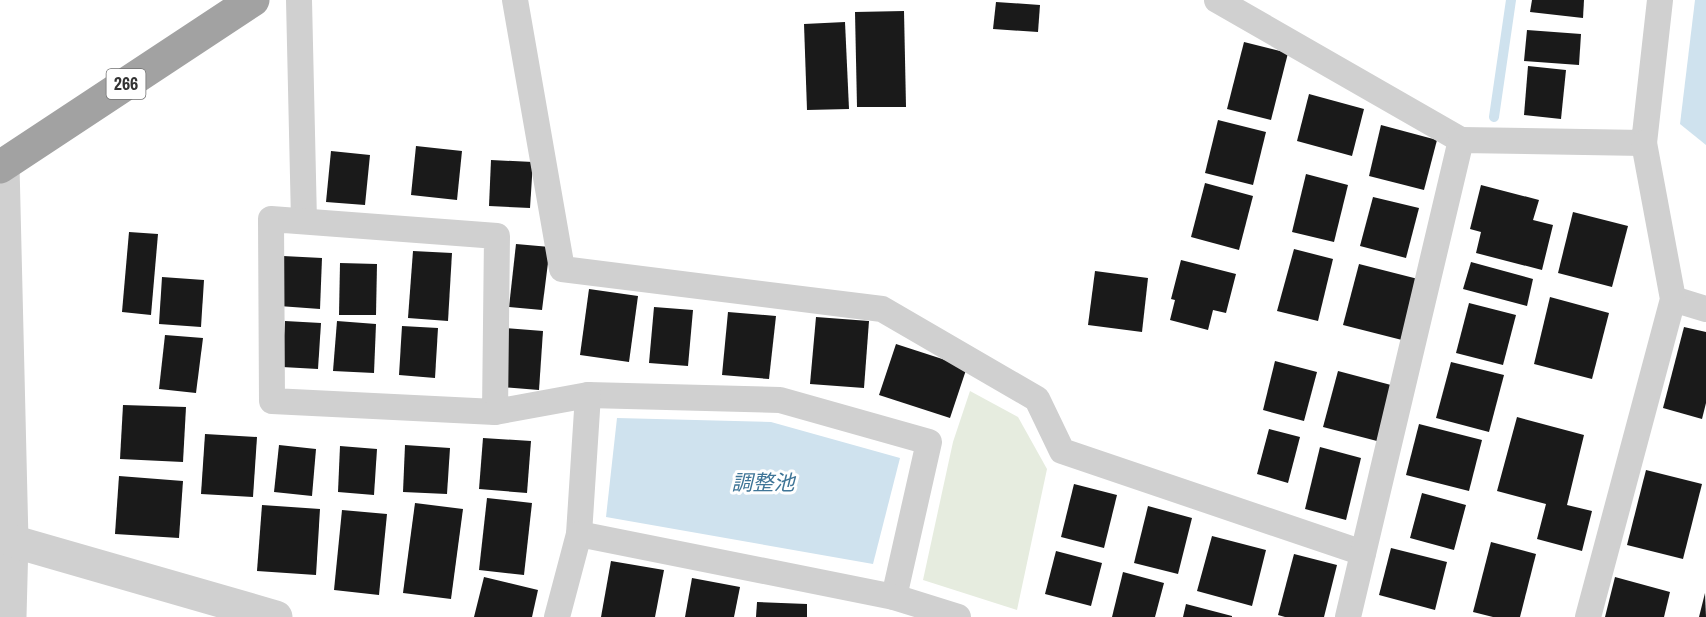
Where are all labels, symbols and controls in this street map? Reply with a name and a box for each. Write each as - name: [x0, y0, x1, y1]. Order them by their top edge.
- road number: 266: [106, 69, 146, 99]
- water label: 調整池: [732, 468, 796, 497]

